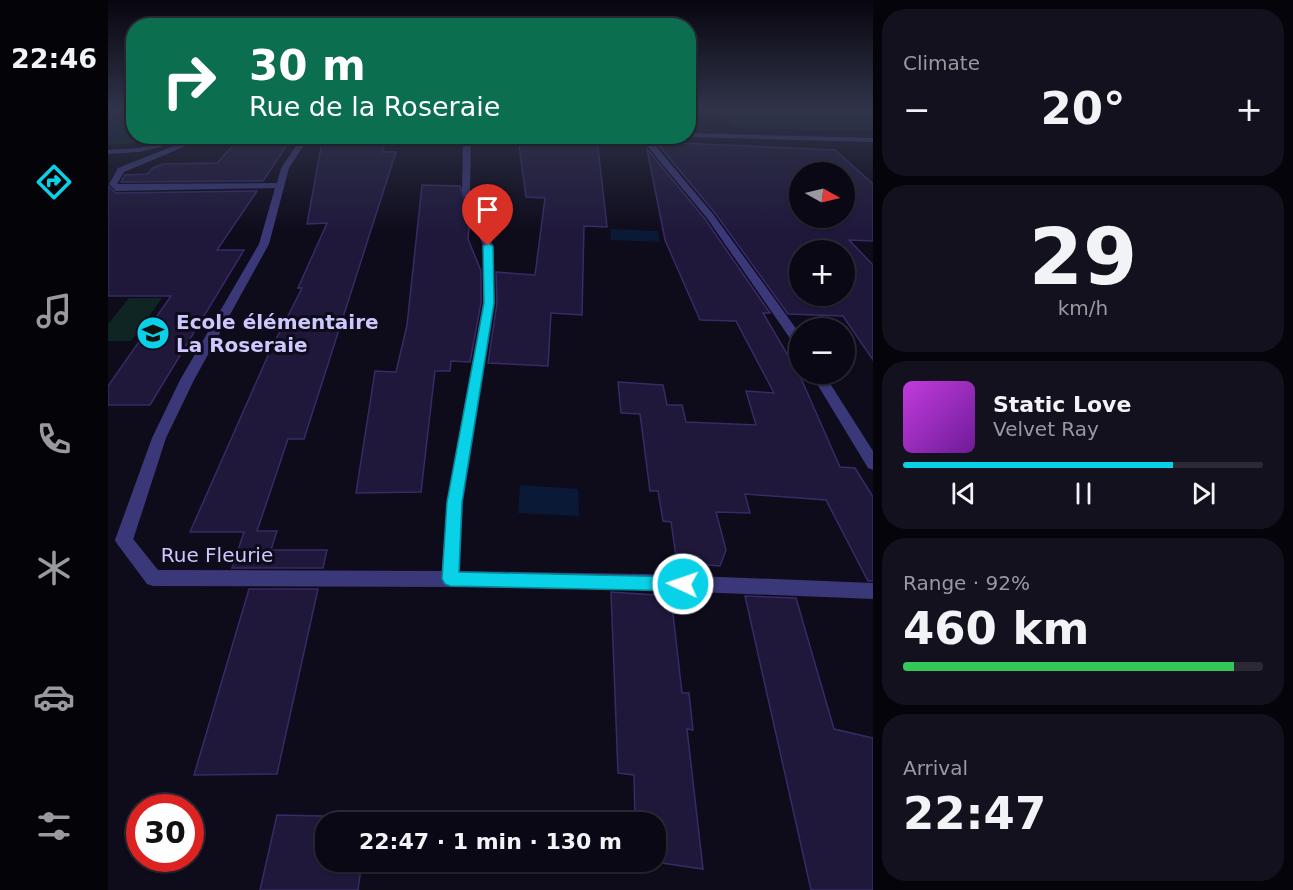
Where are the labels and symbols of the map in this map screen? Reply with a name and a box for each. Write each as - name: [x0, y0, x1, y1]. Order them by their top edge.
- north arrow: [789, 162, 855, 228]
- pin: [462, 184, 513, 246]
- place label: Ecole élémentaire La Roseraie: [176, 310, 379, 357]
- school or university icon: Ecole élémentaire La Roseraie: [135, 315, 171, 351]
- street label: Rue Fleurie: [161, 543, 273, 567]
- position arrow: [651, 552, 715, 616]
- speed limit sign: 30: [126, 794, 204, 872]

